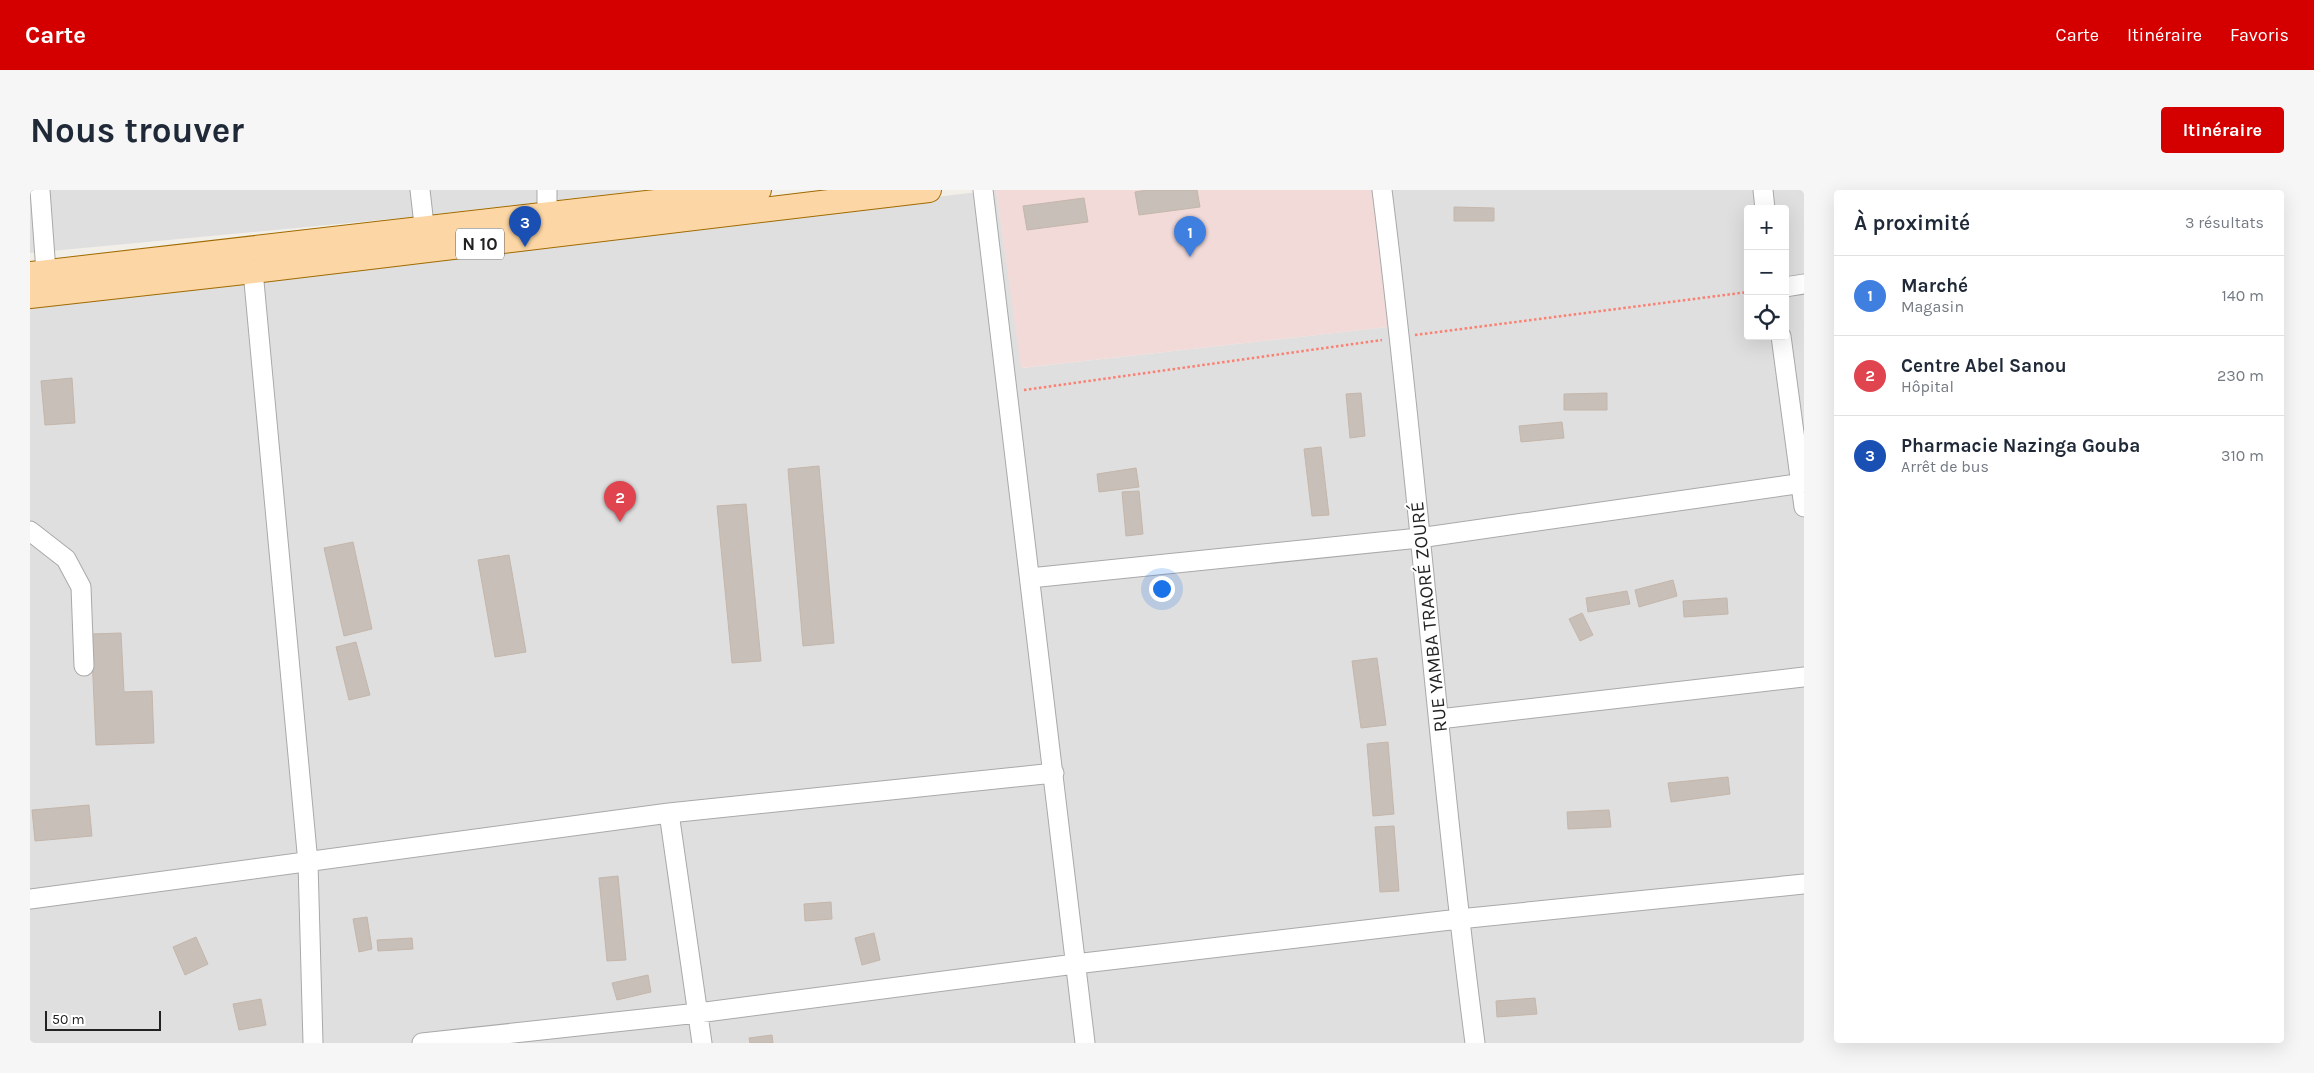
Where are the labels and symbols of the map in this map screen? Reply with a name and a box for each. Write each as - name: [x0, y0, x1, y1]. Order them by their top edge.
- pin: 3: [509, 206, 541, 247]
- pin: 1: [1174, 216, 1206, 257]
- road number: N 10: [456, 229, 504, 260]
- pin: 2: [604, 481, 636, 522]
- street label: RUE YAMBA TRAORÉ ZOURÉ: [1405, 500, 1452, 734]
- your location: [1149, 576, 1175, 602]
- scale bar: [45, 1008, 161, 1031]

